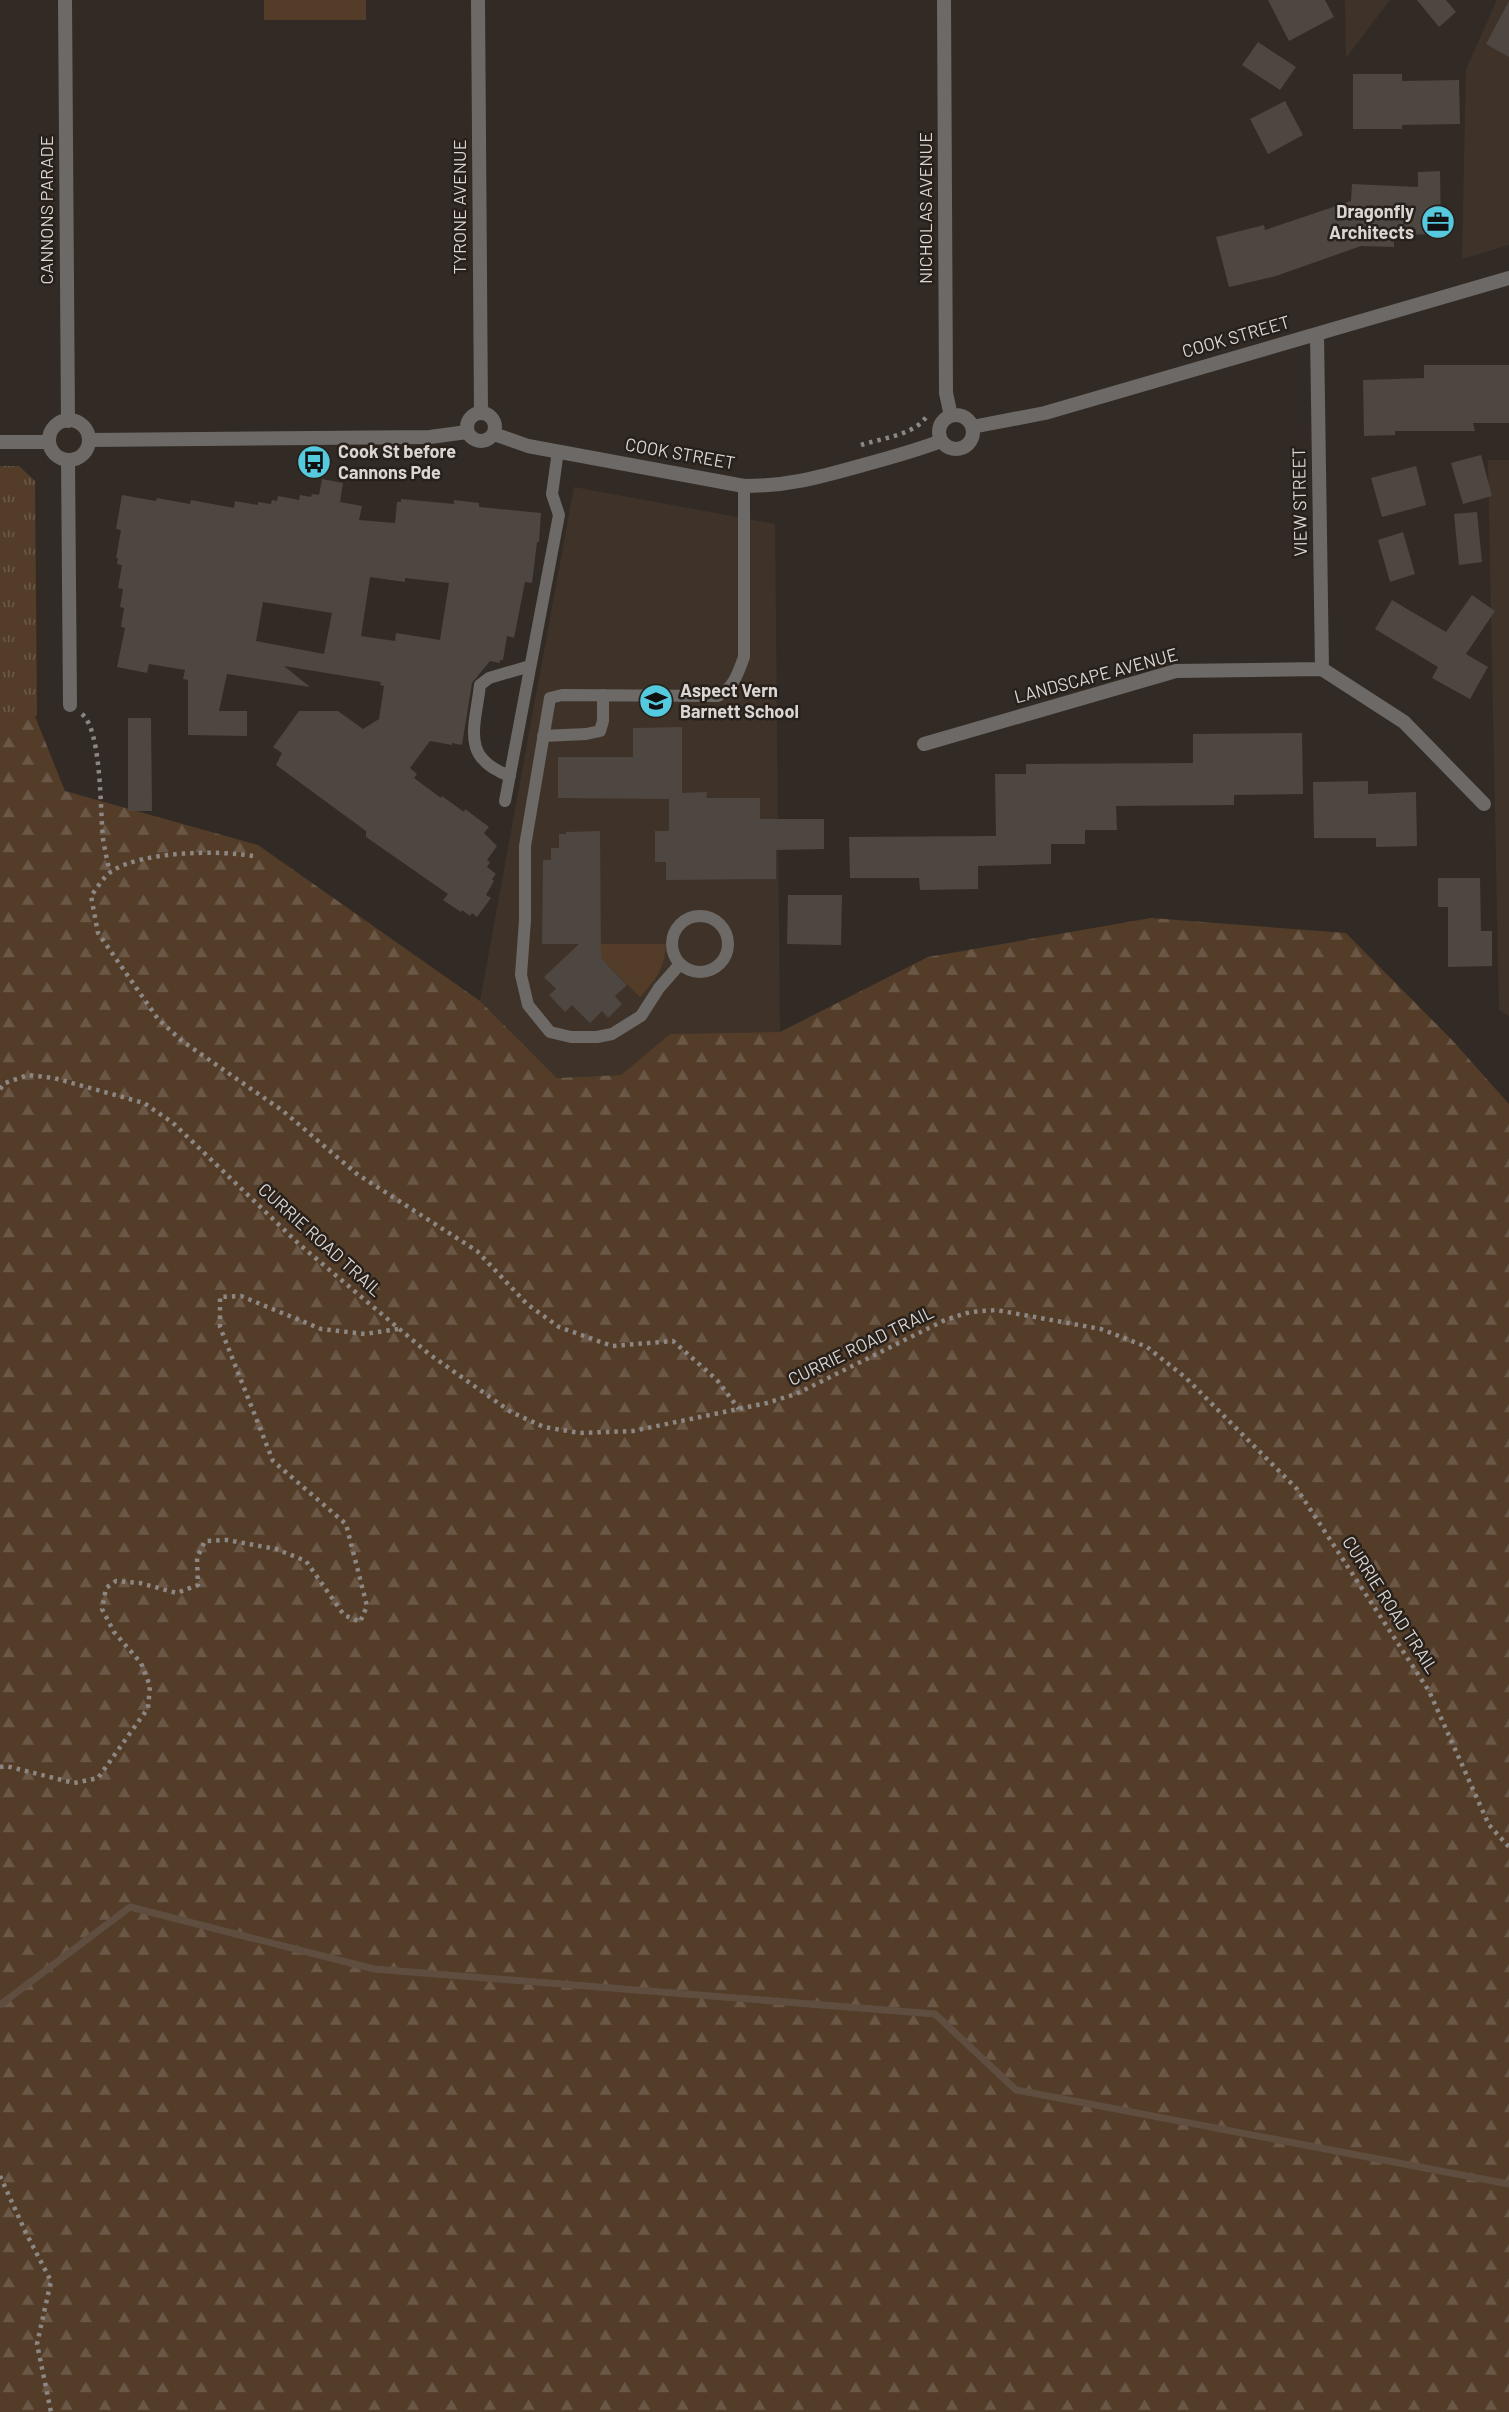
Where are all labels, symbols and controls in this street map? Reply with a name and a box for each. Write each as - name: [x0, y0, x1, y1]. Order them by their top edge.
- street label: NICHOLAS AVENUE: [914, 132, 936, 284]
- street label: CANNONS PARADE: [35, 135, 57, 285]
- street label: TYRONE AVENUE: [448, 139, 470, 275]
- place label: Dragonfly Architects: [1329, 200, 1414, 243]
- office icon: Dragonfly Architects: [1419, 203, 1457, 241]
- street label: COOK STREET: [1179, 310, 1292, 362]
- street label: COOK STREET: [623, 433, 737, 474]
- place label: Cook St before Cannons Pde: [338, 440, 456, 483]
- bus stop icon: Cook St before Cannons Pde: [295, 443, 333, 481]
- street label: VIEW STREET: [1287, 447, 1311, 557]
- street label: LANDSCAPE AVENUE: [1012, 643, 1180, 707]
- place label: Aspect Vern Barnett School: [680, 679, 799, 722]
- school or university icon: Aspect Vern Barnett School: [637, 682, 675, 720]
- street label: CURRIE ROAD TRAIL: [254, 1178, 387, 1301]
- street label: CURRIE ROAD TRAIL: [784, 1300, 937, 1390]
- street label: CURRIE ROAD TRAIL: [1338, 1532, 1443, 1677]

